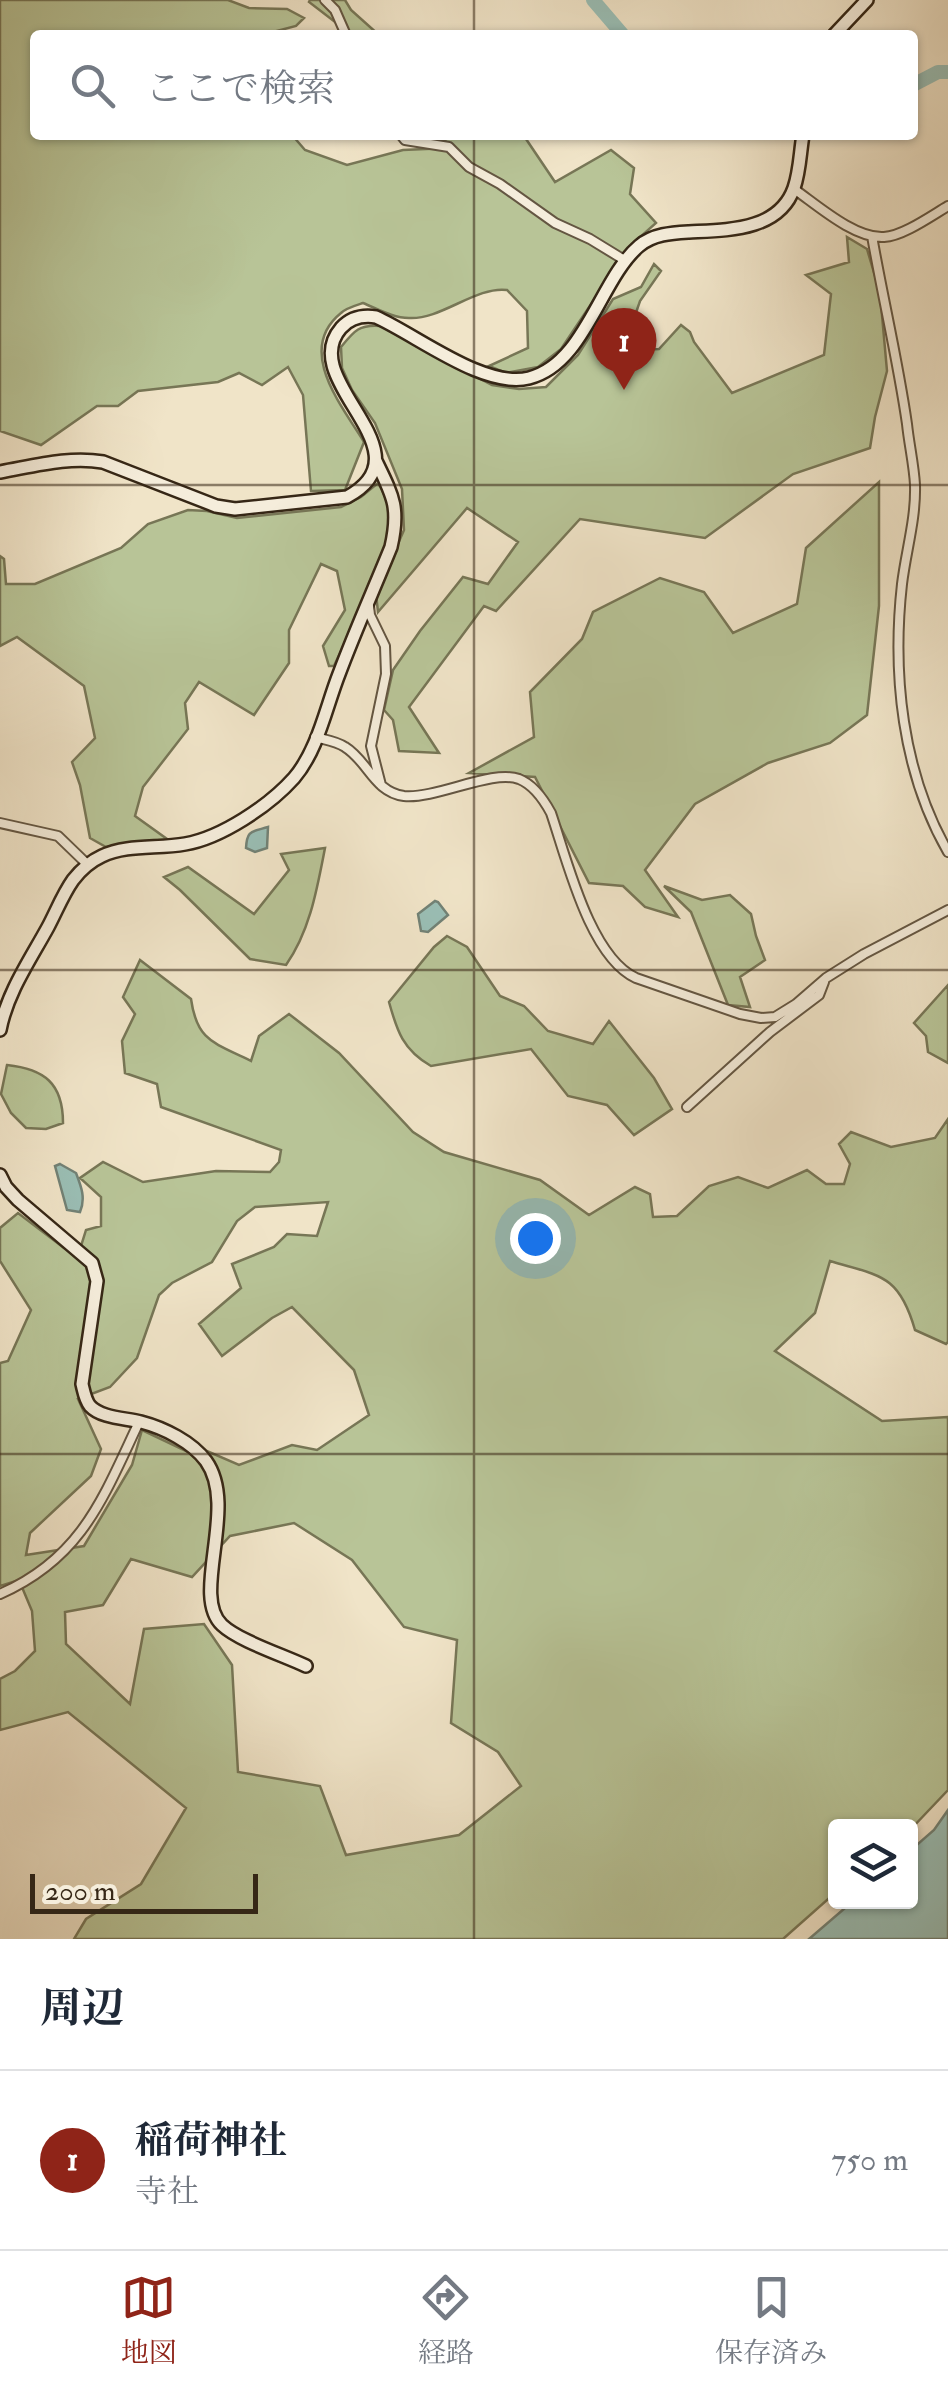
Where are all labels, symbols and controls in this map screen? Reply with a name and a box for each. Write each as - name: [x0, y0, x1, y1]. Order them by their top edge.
- search box: [30, 30, 918, 140]
- icon: search: [65, 58, 120, 113]
- text: ここで検索: [145, 65, 335, 113]
- pin: 1: [592, 308, 656, 390]
- your location: [510, 1213, 561, 1264]
- map controls: [828, 1819, 918, 1909]
- button: layers: [828, 1819, 918, 1909]
- scale bar: [30, 1869, 258, 1914]
- text: 200 m: [45, 1874, 116, 1909]
- text: 周辺: [40, 1983, 124, 2035]
- text: 稲荷神社: [135, 2117, 287, 2165]
- text: 1: [67, 2140, 78, 2180]
- text: 750 m: [832, 2140, 908, 2180]
- text: 寺社: [135, 2172, 199, 2212]
- tab: 地図: [121, 2270, 177, 2371]
- tab: 経路: [418, 2270, 474, 2371]
- tab: 保存済み: [715, 2270, 827, 2371]

